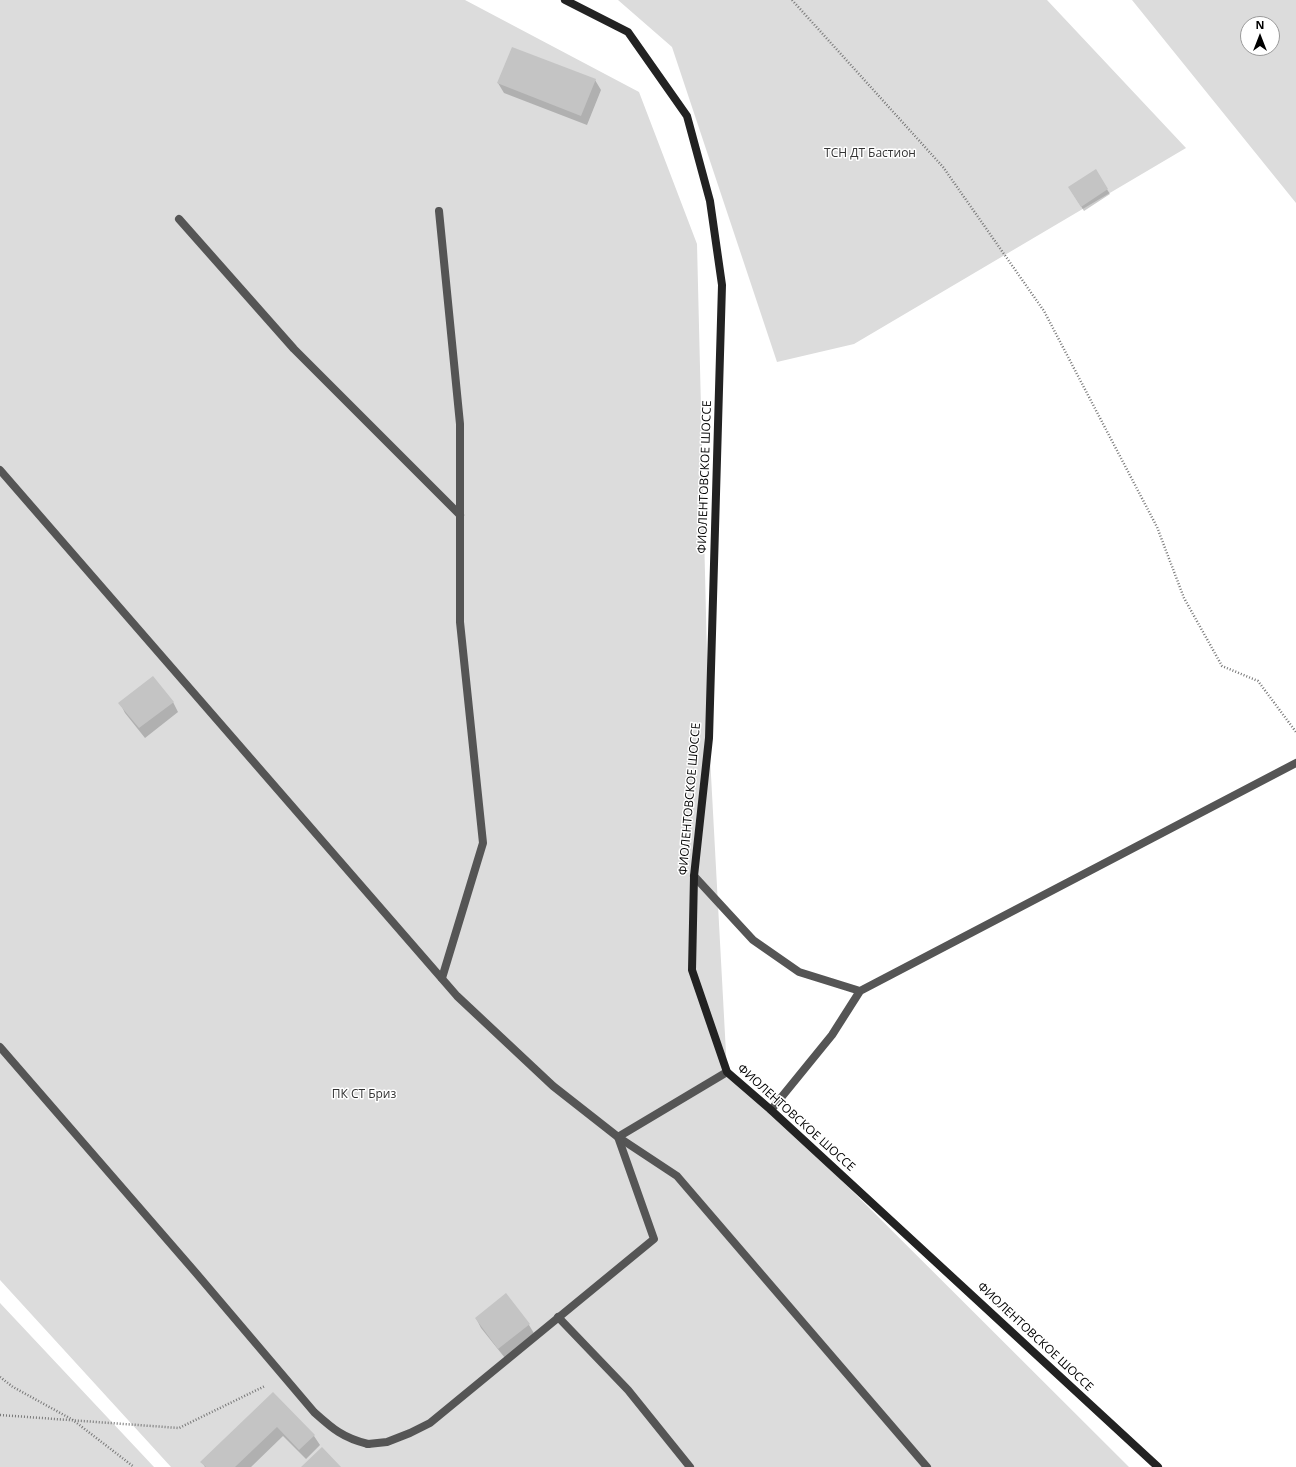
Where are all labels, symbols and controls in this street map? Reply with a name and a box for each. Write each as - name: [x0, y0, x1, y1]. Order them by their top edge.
- north arrow: [1240, 16, 1280, 56]
- text: N: [1256, 17, 1264, 32]
- park label: ТСН ДТ Бастион: [824, 147, 916, 161]
- street label: ФИОЛЕНТОВСКОЕ ШОССЕ: [695, 400, 715, 554]
- street label: ФИОЛЕНТОВСКОЕ ШОССЕ: [676, 722, 704, 876]
- street label: ФИОЛЕНТОВСКОЕ ШОССЕ: [734, 1061, 858, 1175]
- park label: ПК СТ Бриз: [332, 1088, 396, 1102]
- street label: ФИОЛЕНТОВСКОЕ ШОССЕ: [974, 1280, 1096, 1394]

